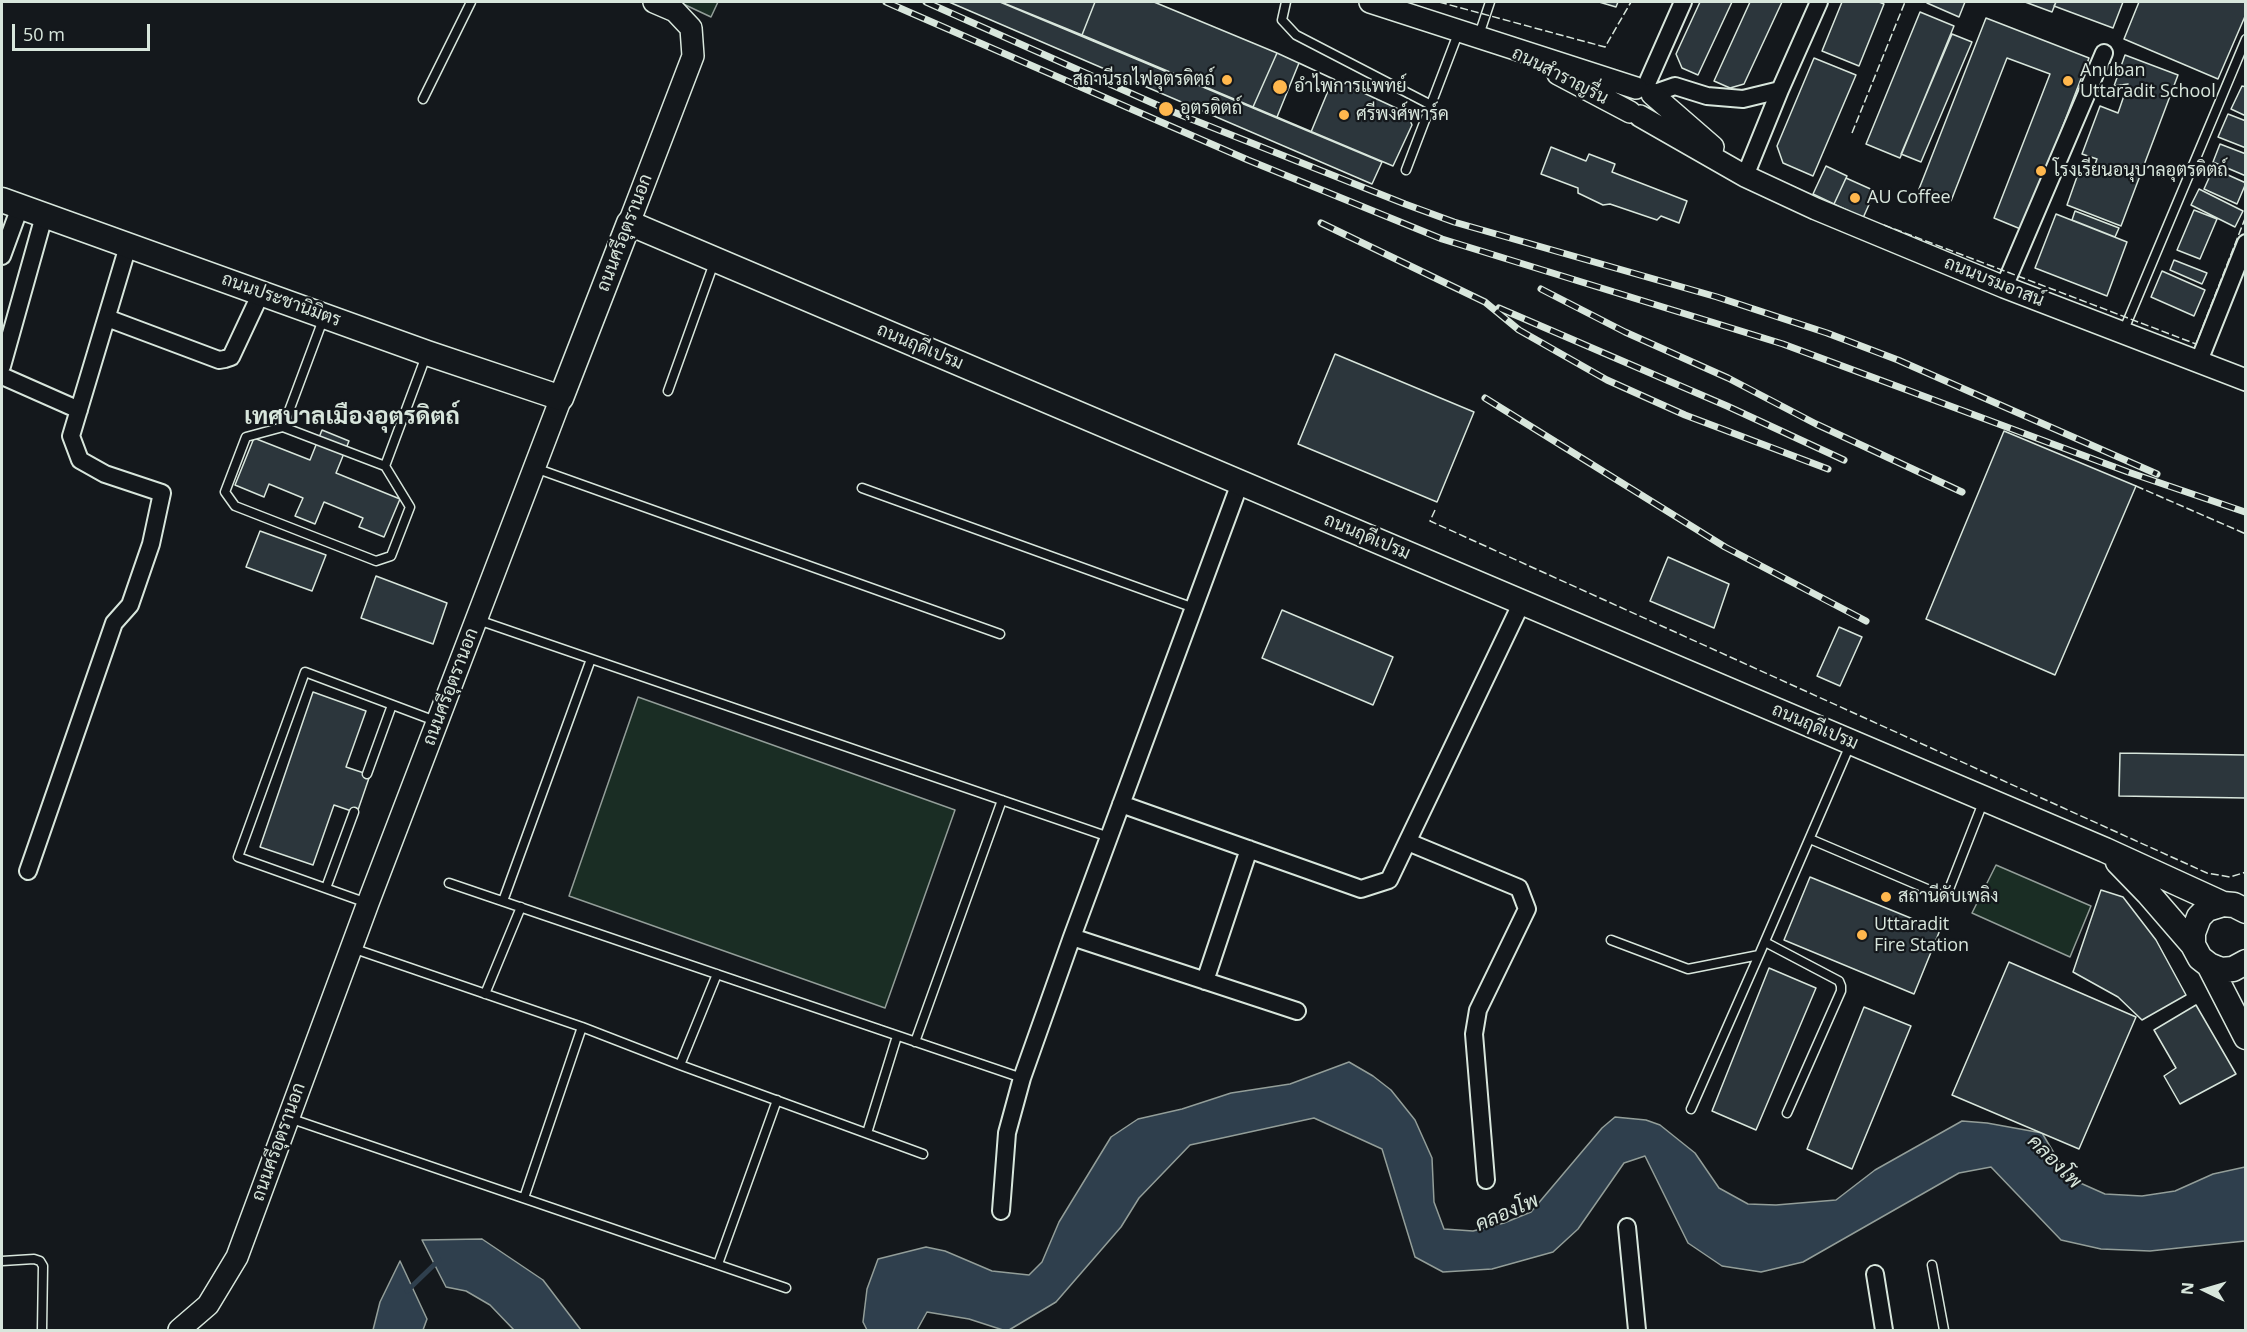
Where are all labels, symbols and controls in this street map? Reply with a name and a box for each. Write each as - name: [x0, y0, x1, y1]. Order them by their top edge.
- scale bar: [15, 12, 153, 50]
- text: 50 m: [23, 22, 65, 46]
- street label: ถนนสำราญรื่น: [1508, 43, 1612, 109]
- place label: Anuban Uttaradit School: [2080, 60, 2216, 103]
- place label: สถานีรถไฟอุตรดิตถ์: [1073, 69, 1215, 91]
- marker: สถานีรถไฟอุตรดิตถ์: [1220, 73, 1234, 87]
- marker: Anuban Uttaradit School: [2061, 74, 2075, 88]
- place label: อำไพการแพทย์: [1294, 76, 1407, 98]
- marker: อำไพการแพทย์: [1271, 78, 1289, 96]
- place label: อุตรดิตถ์: [1180, 98, 1242, 120]
- marker: อุตรดิตถ์: [1157, 100, 1175, 118]
- place label: ศรีพงศ์พาร์ค: [1356, 104, 1449, 126]
- marker: ศรีพงศ์พาร์ค: [1337, 108, 1351, 122]
- place label: โรงเรียนอนุบาลอุตรดิตถ์: [2053, 160, 2228, 182]
- marker: โรงเรียนอนุบาลอุตรดิตถ์: [2034, 164, 2048, 178]
- street label: ถนนศรีอุตรานอก: [593, 171, 657, 295]
- place label: AU Coffee: [1867, 187, 1951, 209]
- marker: AU Coffee: [1848, 191, 1862, 205]
- street label: ถนนบรมอาสน์: [1941, 252, 2047, 312]
- street label: ถนนประชานิมิตร: [218, 268, 344, 332]
- street label: ถนนฤดีเปรม: [874, 319, 966, 375]
- district label: เทศบาลเมืองอุตรดิตถ์: [244, 403, 460, 431]
- street label: ถนนฤดีเปรม: [1321, 509, 1413, 565]
- street label: ถนนศรีอุตรานอก: [419, 625, 483, 749]
- street label: ถนนฤดีเปรม: [1769, 699, 1861, 755]
- place label: สถานีดับเพลิง: [1898, 886, 1999, 908]
- marker: สถานีดับเพลิง: [1879, 890, 1893, 904]
- place label: Uttaradit Fire Station: [1874, 914, 1969, 956]
- marker: Uttaradit Fire Station: [1855, 928, 1869, 942]
- street label: ถนนศรีอุตรานอก: [248, 1080, 310, 1204]
- water label: คลองโพ: [2022, 1130, 2086, 1194]
- water label: คลองโพ: [1472, 1189, 1542, 1237]
- north arrow: [2175, 1260, 2235, 1320]
- text: N: [2176, 1281, 2199, 1296]

